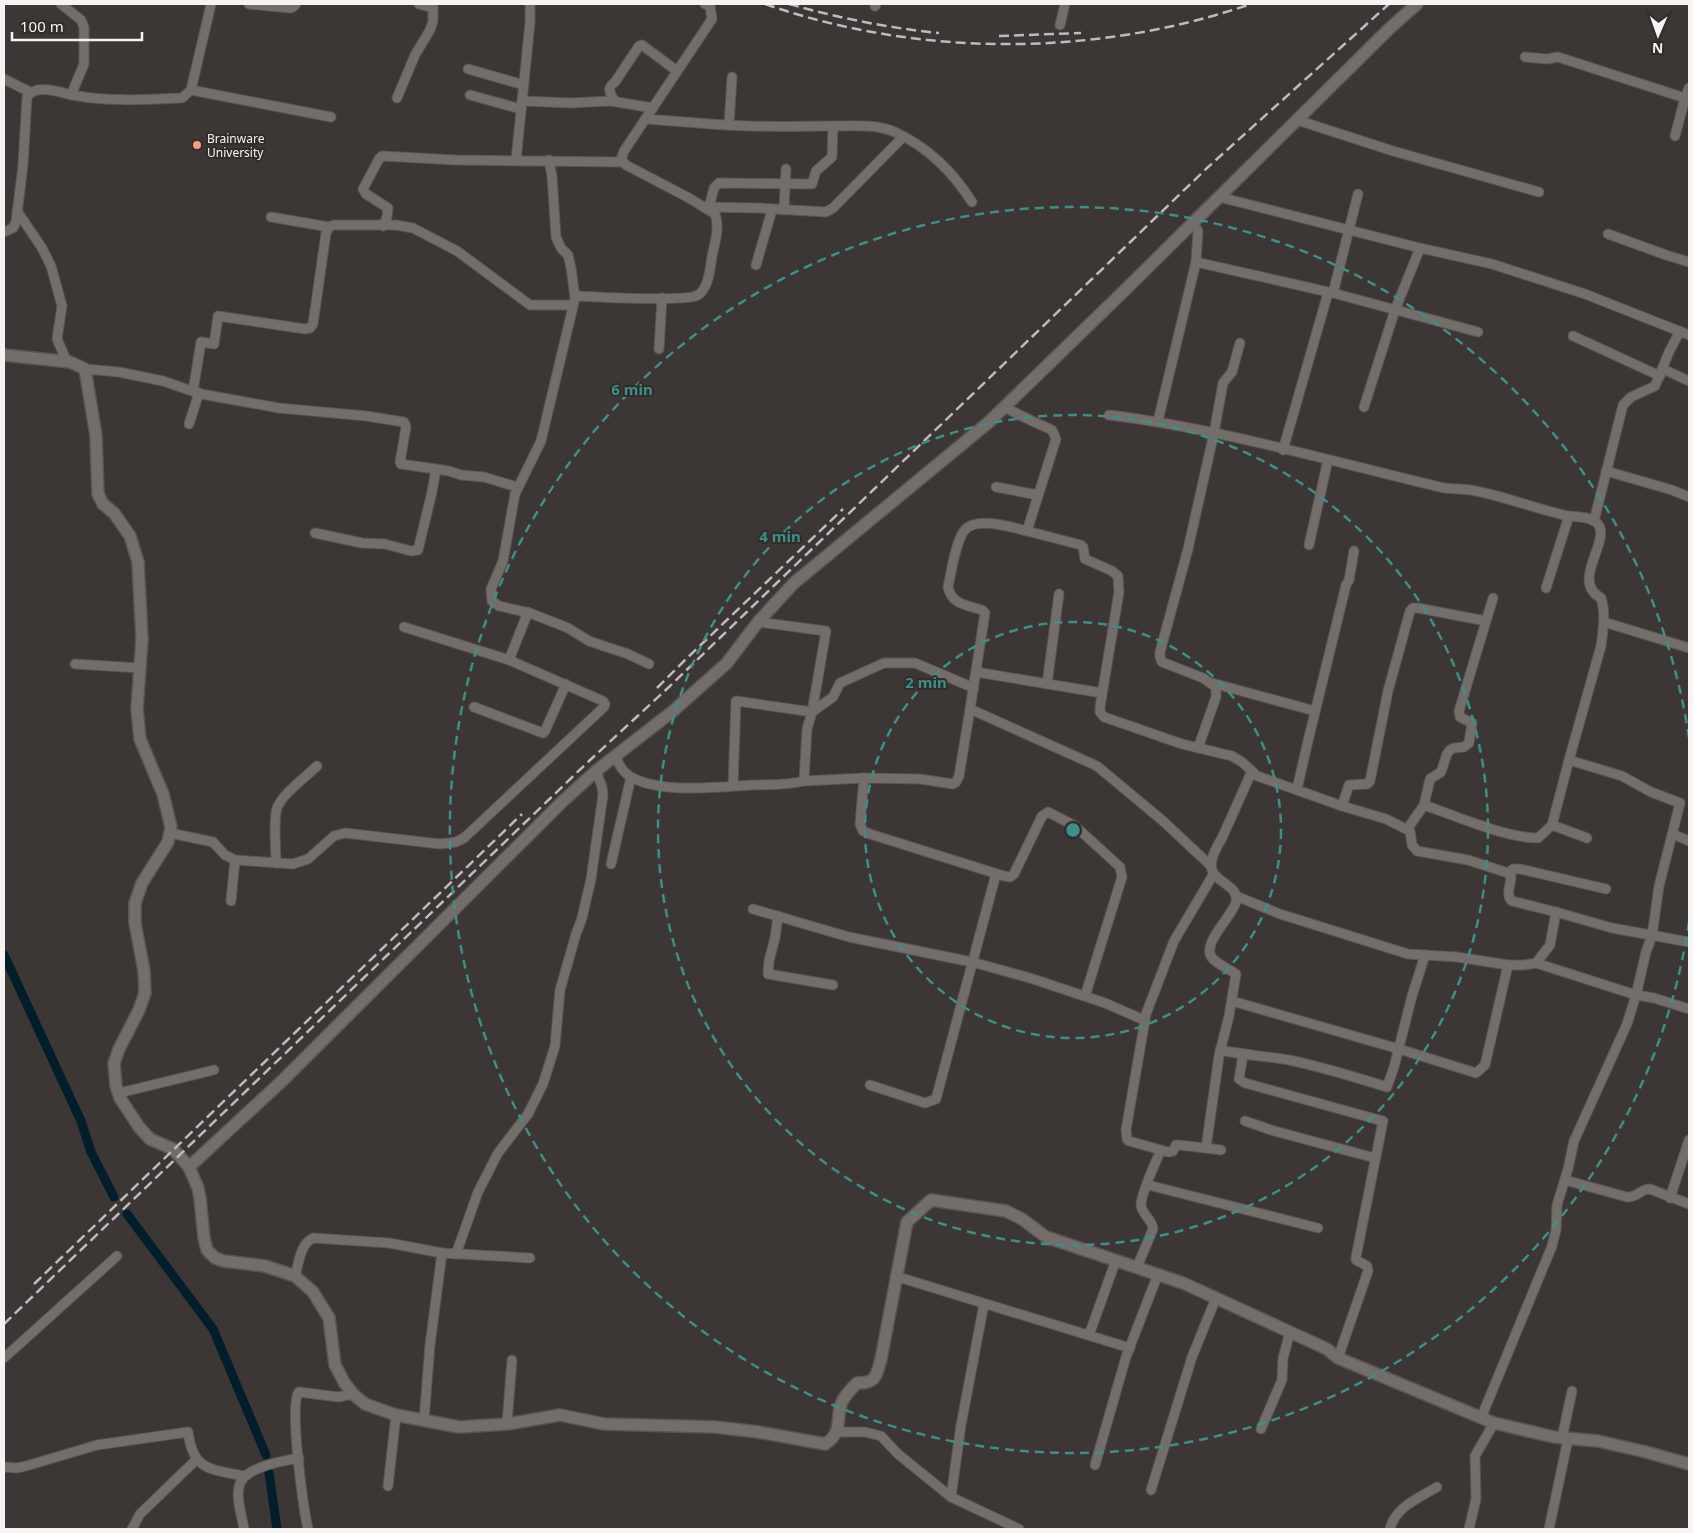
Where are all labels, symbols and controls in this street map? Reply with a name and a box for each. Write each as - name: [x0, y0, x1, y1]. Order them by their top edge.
- scale bar: [12, 10, 142, 42]
- north arrow: [1633, 10, 1683, 60]
- text: 100 m: [20, 16, 64, 36]
- text: N: [1652, 39, 1664, 58]
- place label: Brainware University: [207, 130, 265, 161]
- marker: Brainware University: [191, 139, 203, 151]
- text: 6 min: [611, 379, 653, 399]
- text: 4 min: [759, 526, 801, 546]
- text: 2 min: [905, 672, 947, 692]
- centre of rings: [1064, 821, 1082, 839]

